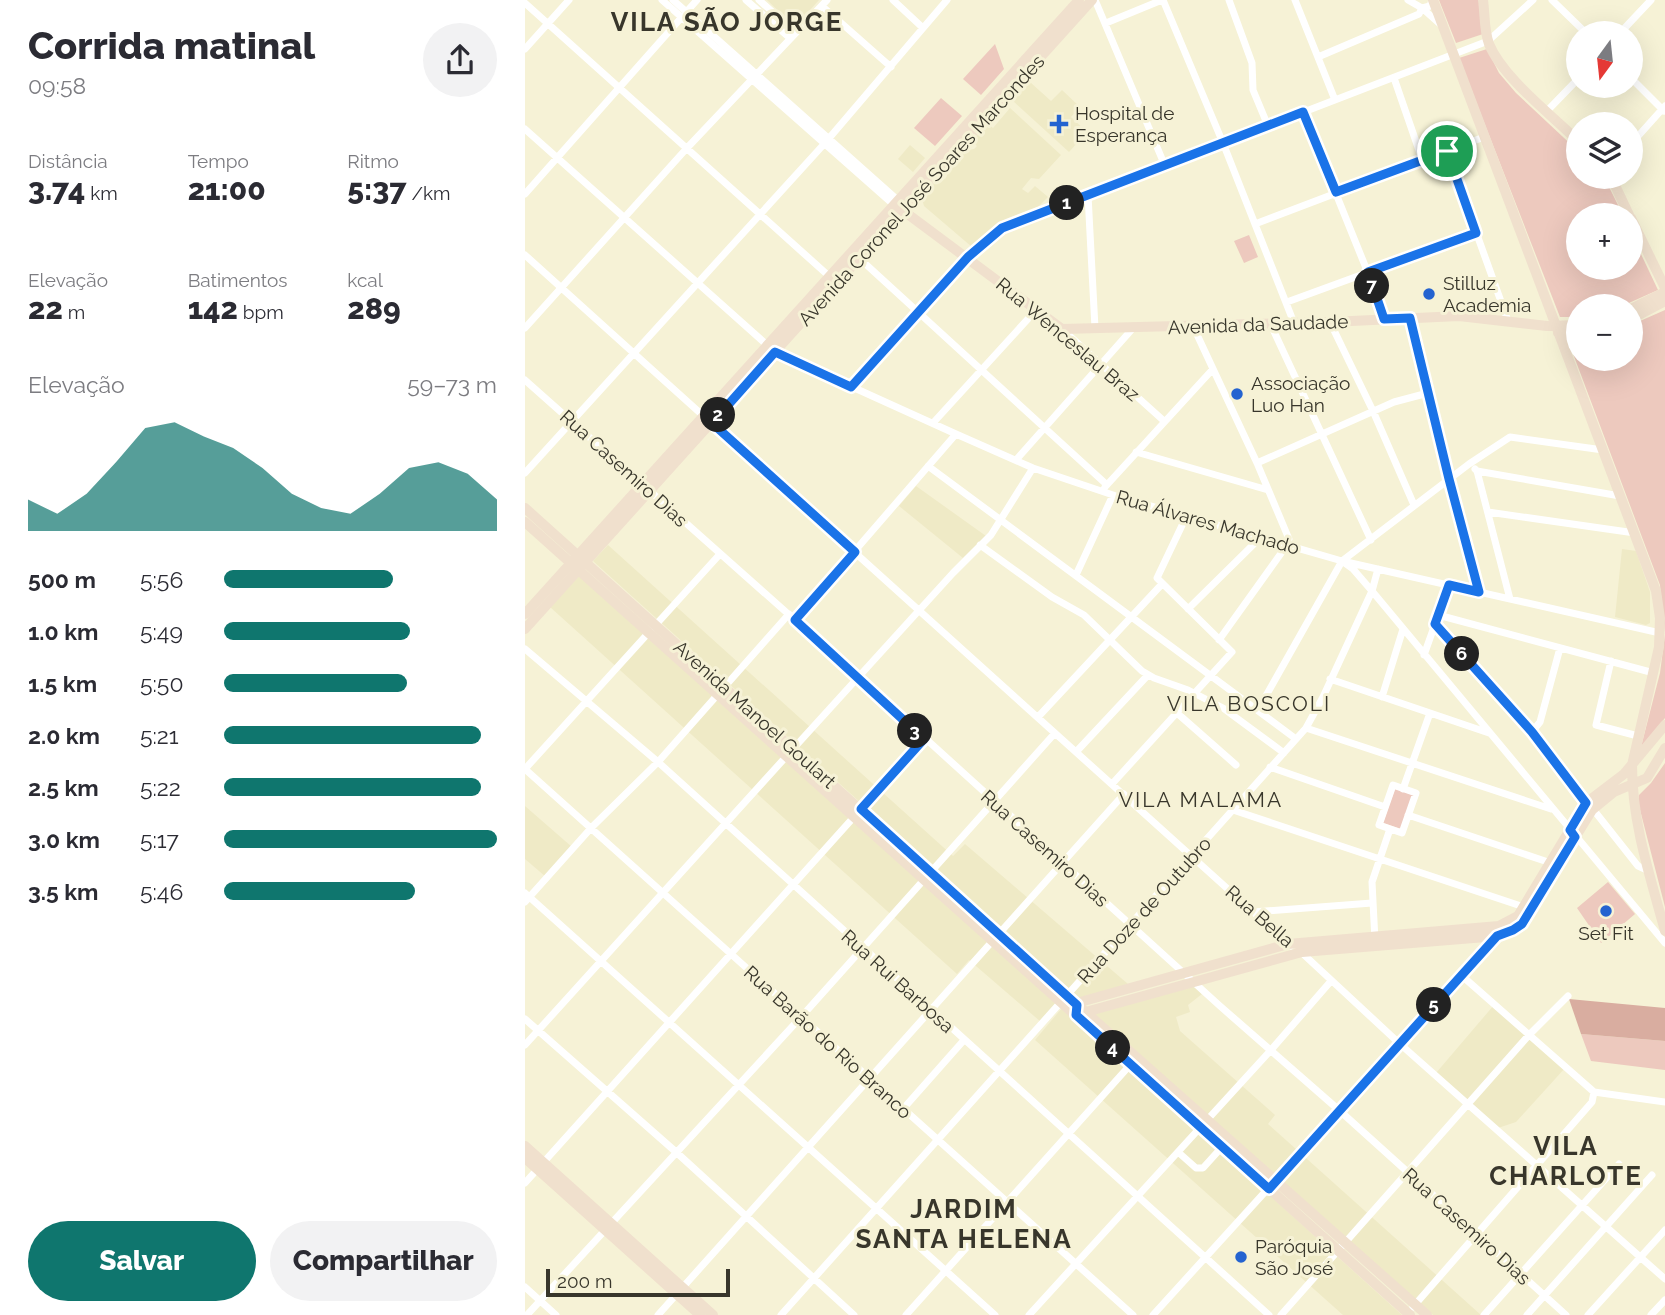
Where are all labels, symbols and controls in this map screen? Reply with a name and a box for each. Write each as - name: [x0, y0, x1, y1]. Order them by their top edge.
- district label: VILA SÃO JORGE: [611, 7, 843, 37]
- north arrow: [1566, 21, 1643, 98]
- map controls: [1566, 21, 1643, 371]
- text: Corrida matinal: [28, 23, 315, 68]
- button: share: [423, 23, 497, 97]
- street label: Avenida Coronel José Soares Marcondes: [793, 50, 1049, 330]
- text: 09:58: [28, 72, 86, 99]
- place label: Hospital de Esperança: [1075, 102, 1174, 146]
- button: layers: [1566, 112, 1643, 189]
- marker: Hospital de Esperança: [1049, 114, 1069, 134]
- pin: [1417, 121, 1477, 181]
- icon: arrive: [1428, 132, 1466, 170]
- text: Distância: [28, 150, 108, 172]
- text: Tempo: [188, 150, 249, 172]
- text: Ritmo: [347, 150, 399, 172]
- text: 3.74: [28, 172, 85, 207]
- text: 21:00: [188, 172, 266, 207]
- text: 5:37: [347, 172, 407, 207]
- text: km: [85, 182, 118, 204]
- text: /km: [407, 182, 451, 204]
- pin: 1: [1049, 186, 1085, 220]
- text: 1: [1062, 191, 1071, 213]
- button: +: [1566, 203, 1643, 280]
- pin: 7: [1355, 268, 1389, 304]
- text: Elevação: [28, 269, 108, 291]
- text: Batimentos: [188, 269, 287, 291]
- text: kcal: [347, 269, 383, 291]
- place label: Stilluz Academia: [1443, 272, 1531, 316]
- street label: Rua Wenceslau Braz: [992, 273, 1144, 405]
- text: 7: [1366, 274, 1377, 296]
- marker: Stilluz Academia: [1421, 286, 1437, 302]
- text: 22: [28, 291, 63, 326]
- text: 142: [188, 291, 238, 326]
- text: 289: [347, 291, 401, 326]
- button: −: [1566, 294, 1643, 371]
- text: m: [63, 301, 85, 323]
- text: bpm: [238, 301, 284, 323]
- street label: Avenida da Saudade: [1167, 310, 1349, 338]
- text: Elevação: [28, 371, 125, 398]
- text: 59–73 m: [407, 371, 497, 398]
- place label: Associação Luo Han: [1251, 372, 1350, 416]
- marker: Associação Luo Han: [1229, 386, 1245, 402]
- pin: 2: [701, 398, 735, 432]
- text: 2: [712, 403, 723, 425]
- street label: Rua Casemiro Dias: [556, 405, 692, 531]
- street label: Rua Álvares Machado: [1114, 485, 1302, 559]
- text: 500 m: [28, 566, 96, 593]
- text: 5:56: [140, 566, 183, 593]
- text: 1.0 km: [28, 618, 98, 645]
- text: 5:49: [140, 618, 183, 645]
- street label: Avenida Manoel Goulart: [670, 636, 841, 793]
- pin: 6: [1445, 636, 1479, 672]
- text: 6: [1456, 642, 1467, 664]
- text: 1.5 km: [28, 670, 97, 697]
- text: 5:50: [140, 670, 183, 697]
- district label: VILA BOSCOLI: [1167, 691, 1331, 716]
- pin: 3: [897, 714, 933, 748]
- text: 3: [909, 719, 920, 741]
- text: 2.0 km: [28, 722, 100, 749]
- text: 5:21: [140, 722, 179, 749]
- text: 2.5 km: [28, 774, 99, 801]
- text: 5:22: [140, 774, 181, 801]
- street label: Rua Casemiro Dias: [977, 785, 1113, 911]
- district label: VILA MALAMA: [1119, 787, 1283, 812]
- text: 3.0 km: [28, 826, 100, 853]
- text: 5:17: [140, 826, 179, 853]
- street label: Rua Doze de Outubro: [1073, 832, 1215, 988]
- text: 3.5 km: [28, 878, 99, 905]
- text: 5:46: [140, 878, 183, 905]
- street label: Rua Bella: [1221, 880, 1299, 952]
- marker: Set Fit: [1598, 903, 1614, 919]
- place label: Set Fit: [1578, 922, 1634, 944]
- street label: Rua Rui Barbosa: [837, 925, 959, 1037]
- street label: Rua Barão do Rio Branco: [740, 961, 916, 1123]
- pin: 5: [1417, 988, 1451, 1023]
- text: 5: [1428, 993, 1439, 1015]
- pin: 4: [1095, 1030, 1131, 1066]
- text: 4: [1107, 1036, 1118, 1058]
- district label: VILA CHARLOTE: [1489, 1131, 1643, 1191]
- street label: Rua Casemiro Dias: [1399, 1163, 1535, 1289]
- district label: JARDIM SANTA HELENA: [855, 1194, 1073, 1254]
- button: Salvar: [28, 1221, 256, 1301]
- button: Compartilhar: [270, 1221, 497, 1301]
- place label: Paróquia São José: [1255, 1235, 1333, 1279]
- marker: Paróquia São José: [1233, 1249, 1249, 1265]
- scale bar: [546, 1266, 730, 1298]
- text: 200 m: [557, 1270, 612, 1292]

